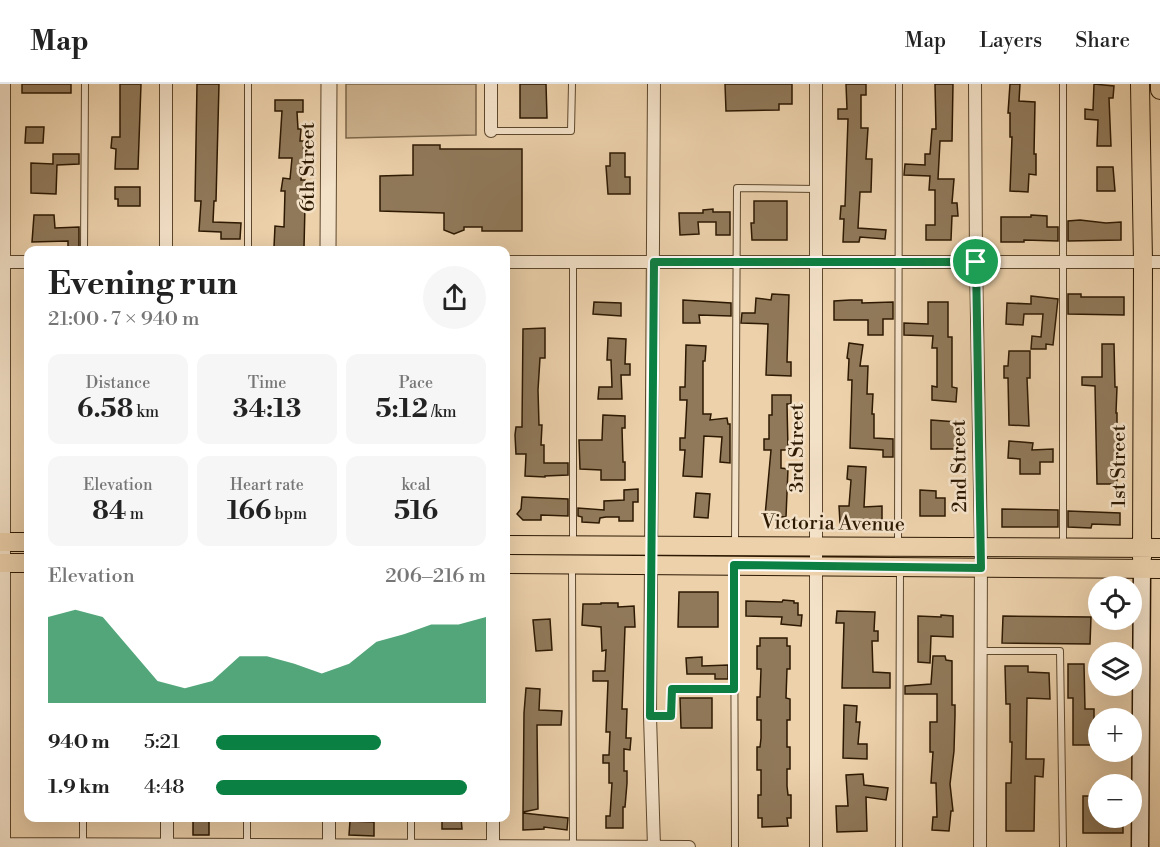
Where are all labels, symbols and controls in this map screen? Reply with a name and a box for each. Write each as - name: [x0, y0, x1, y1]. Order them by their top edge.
- text: Map: [30, 24, 89, 59]
- text: Map: [905, 28, 946, 54]
- text: Layers: [979, 28, 1042, 54]
- text: Share: [1075, 28, 1130, 54]
- street label: 6th Street: [296, 122, 321, 212]
- pin: [950, 236, 1001, 287]
- icon: arrive: [959, 245, 992, 278]
- text: Evening run: [48, 264, 237, 305]
- button: share: [423, 266, 486, 329]
- text: 21:00 · 7 × 940 m: [48, 307, 200, 332]
- text: Distance: [86, 373, 150, 393]
- text: Time: [248, 373, 286, 393]
- text: Pace: [399, 373, 433, 393]
- text: 6.58: [77, 393, 133, 425]
- text: 34:13: [233, 393, 301, 425]
- text: 5:12: [375, 393, 428, 425]
- text: km: [133, 402, 159, 422]
- text: /km: [428, 402, 457, 422]
- street label: 3rd Street: [785, 403, 810, 493]
- street label: 2nd Street: [947, 419, 973, 513]
- street label: 1st Street: [1107, 424, 1132, 508]
- text: Elevation: [83, 475, 153, 495]
- text: Heart rate: [230, 475, 304, 495]
- text: kcal: [401, 475, 431, 495]
- text: 84: [92, 495, 127, 527]
- text: 166: [227, 495, 271, 527]
- text: 516: [394, 495, 438, 527]
- text: m: [127, 504, 144, 524]
- text: bpm: [271, 504, 307, 524]
- street label: Victoria Avenue: [760, 510, 905, 538]
- text: Elevation: [48, 564, 135, 589]
- text: 206–216 m: [385, 564, 486, 589]
- map controls: [1088, 576, 1142, 828]
- button: locate: [1088, 576, 1142, 630]
- button: layers: [1088, 642, 1142, 696]
- button: +: [1088, 708, 1142, 762]
- text: 940 m: [48, 730, 110, 755]
- text: 5:21: [144, 730, 180, 755]
- button: −: [1088, 774, 1142, 828]
- text: 1.9 km: [48, 775, 110, 800]
- text: 4:48: [144, 775, 185, 800]

